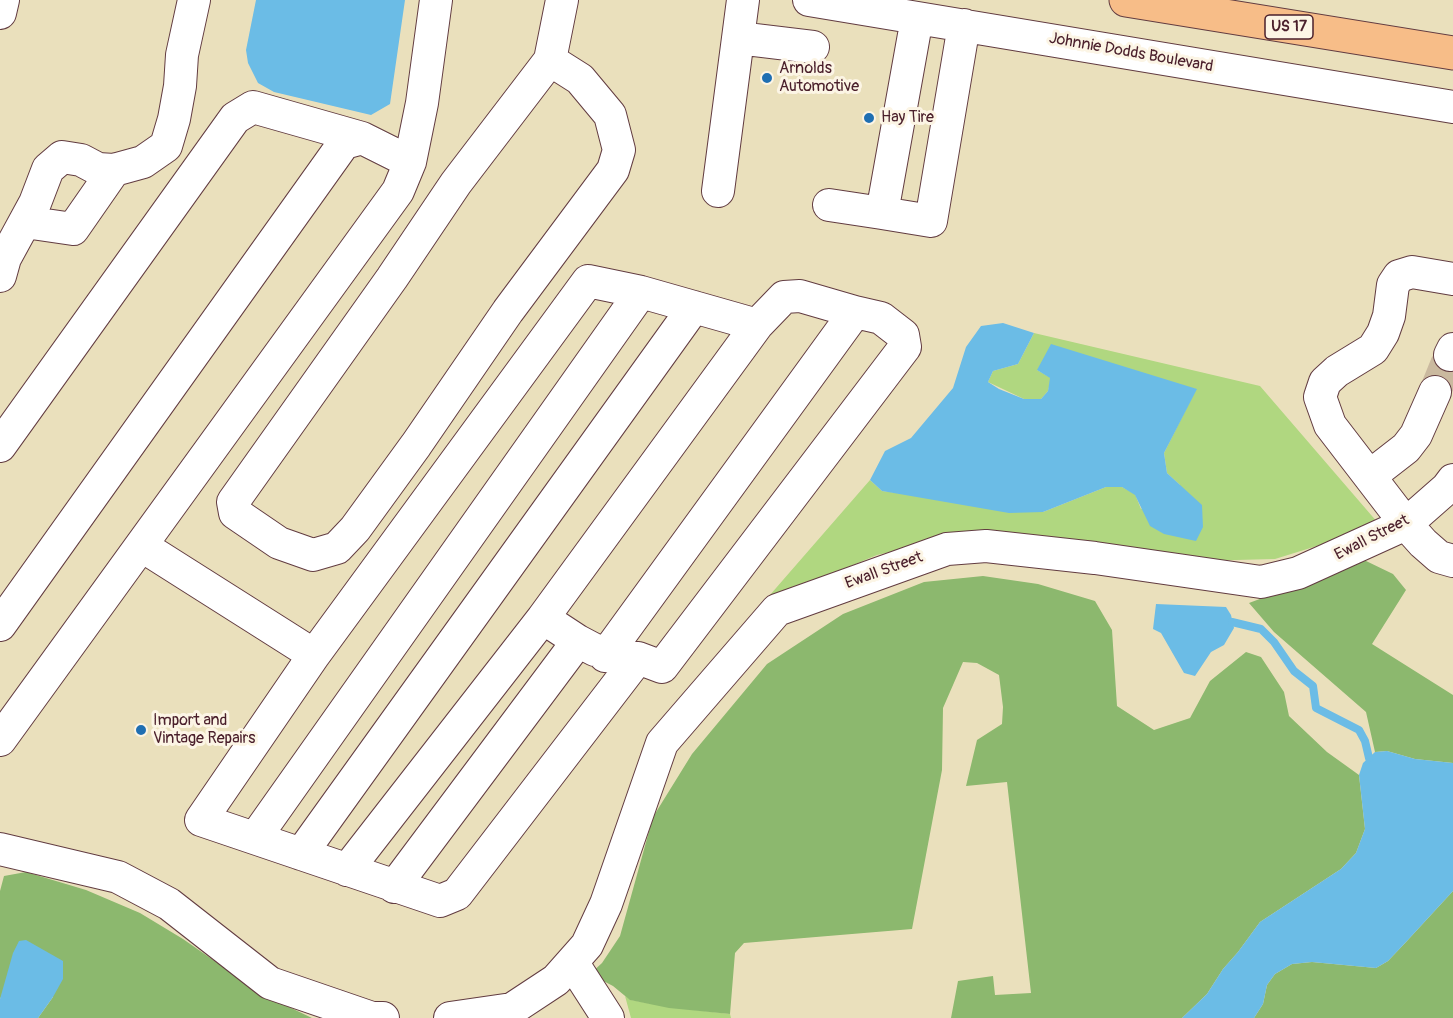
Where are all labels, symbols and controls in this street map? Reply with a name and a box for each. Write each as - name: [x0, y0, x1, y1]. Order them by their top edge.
- road number: US 17: [1265, 15, 1313, 39]
- street label: Johnnie Dodds Boulevard: [1047, 29, 1215, 77]
- place label: Arnolds Automotive: [779, 59, 859, 97]
- marker: Arnolds Automotive: [760, 71, 774, 85]
- place label: Hay Tire: [881, 108, 934, 128]
- marker: Hay Tire: [862, 111, 876, 125]
- street label: Ewall Street: [1332, 511, 1412, 565]
- street label: Ewall Street: [843, 548, 925, 594]
- place label: Import and Vintage Repairs: [153, 711, 255, 749]
- marker: Import and Vintage Repairs: [134, 723, 148, 737]

